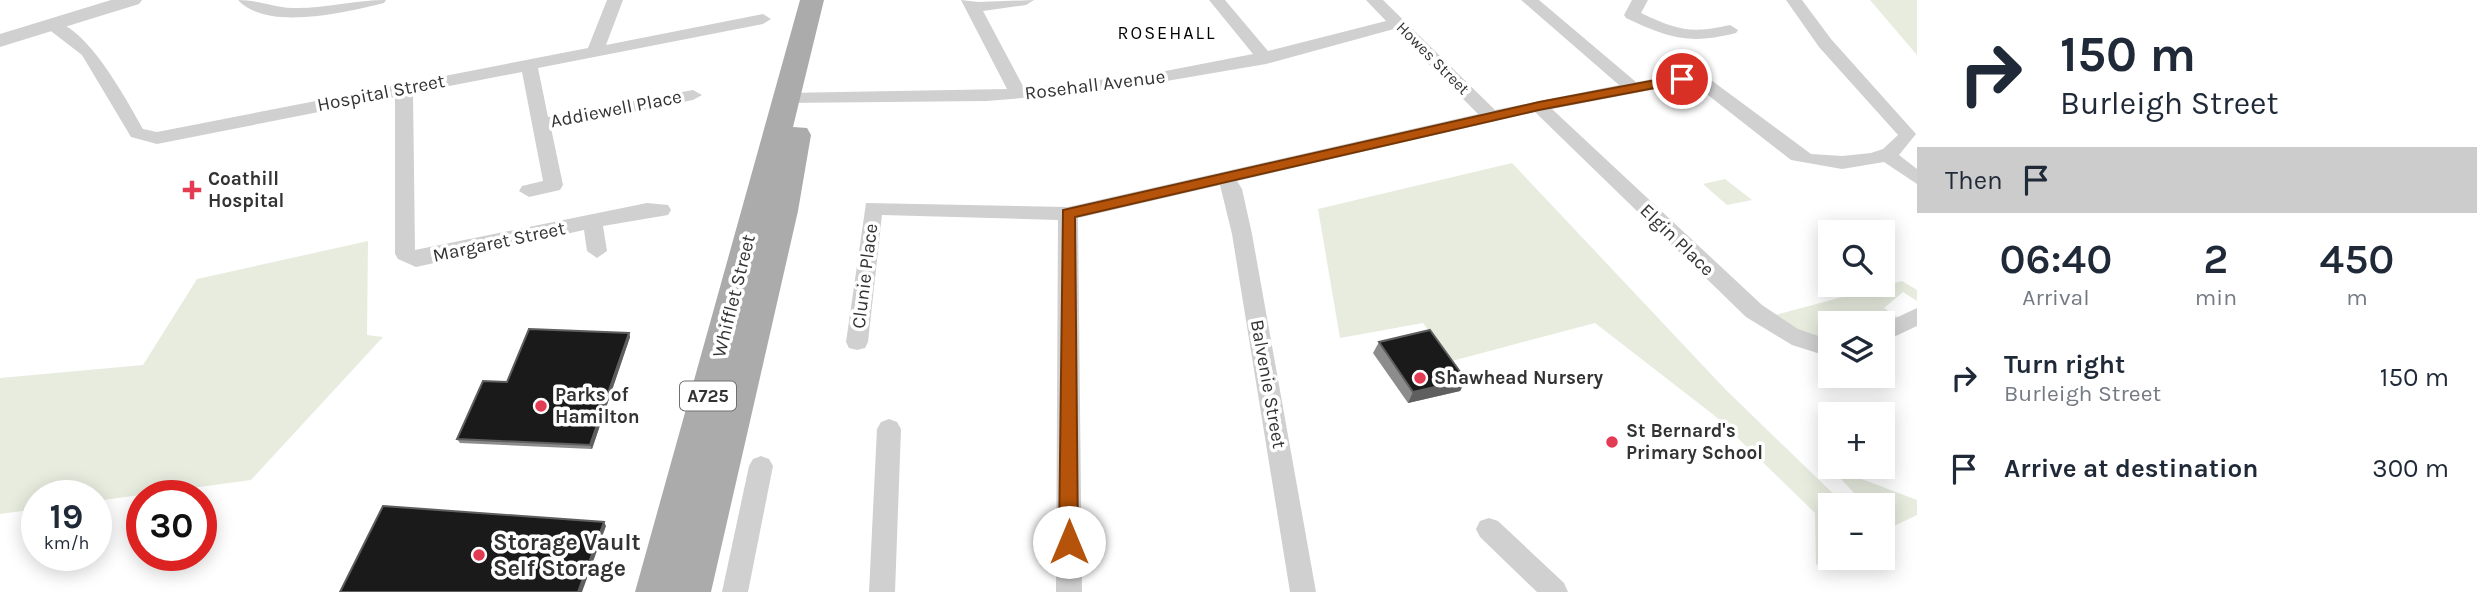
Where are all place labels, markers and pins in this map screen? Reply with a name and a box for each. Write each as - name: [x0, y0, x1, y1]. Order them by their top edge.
- pin: [1652, 49, 1712, 109]
- place label: Coathill Hospital: [208, 168, 284, 212]
- marker: Coathill Hospital: [182, 180, 202, 200]
- place label: Shawhead Nursery: [1434, 367, 1604, 389]
- marker: Shawhead Nursery: [1412, 370, 1428, 386]
- place label: Parks of Hamilton: [555, 384, 640, 428]
- marker: Parks of Hamilton: [533, 398, 549, 414]
- place label: St Bernard's Primary School: [1626, 420, 1763, 464]
- marker: St Bernard's Primary School: [1604, 434, 1620, 450]
- place label: Storage Vault Self Storage: [493, 529, 641, 582]
- marker: Storage Vault Self Storage: [471, 547, 487, 563]

